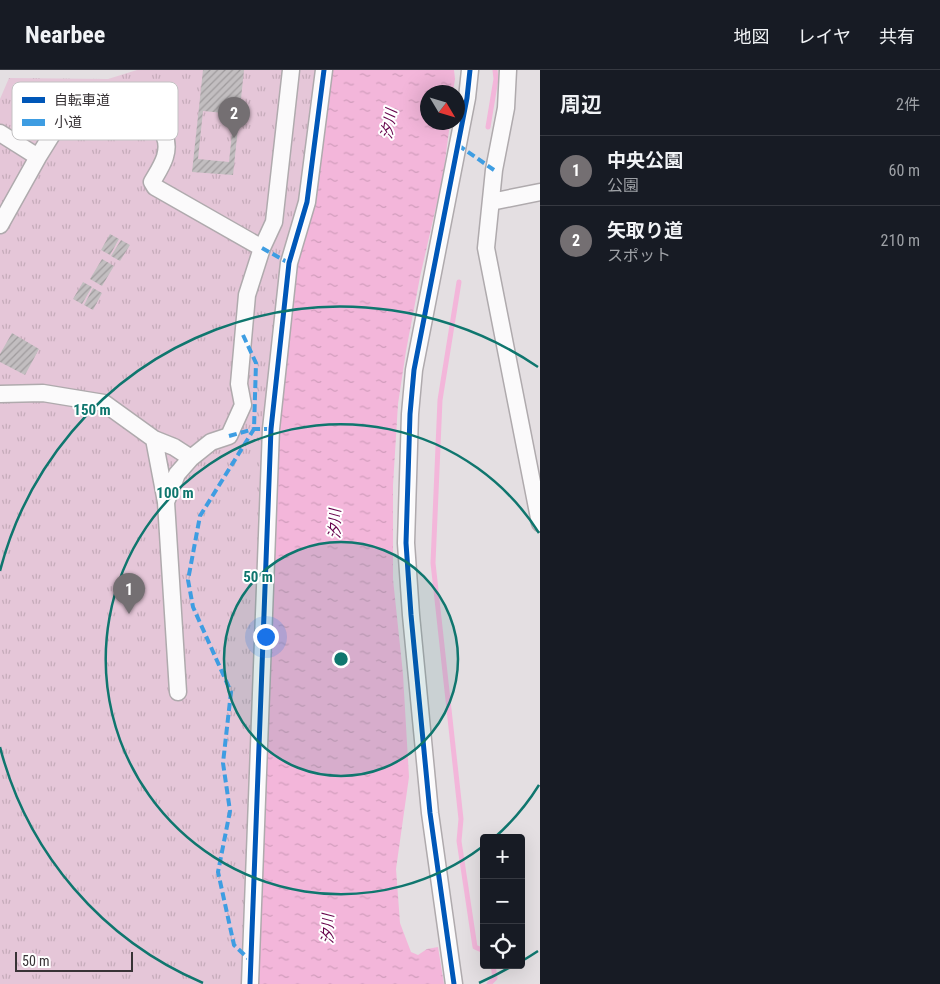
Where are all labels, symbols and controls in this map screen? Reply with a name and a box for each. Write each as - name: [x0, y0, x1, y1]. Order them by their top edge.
- text: Nearbee: [25, 21, 105, 49]
- text: 地図: [734, 26, 770, 47]
- text: レイヤ: [798, 26, 851, 47]
- text: 共有: [879, 26, 915, 47]
- legend: [12, 82, 178, 140]
- north arrow: [420, 85, 465, 130]
- text: 自転車道: [54, 92, 110, 108]
- text: 周辺: [560, 93, 602, 117]
- text: 2件: [896, 95, 920, 114]
- pin: 2: [218, 97, 250, 138]
- water label: 汐川: [378, 106, 401, 140]
- text: 小道: [54, 114, 82, 130]
- text: 中央公園: [607, 149, 683, 172]
- text: 1: [572, 161, 580, 180]
- text: 60 m: [888, 161, 920, 180]
- text: 公園: [607, 176, 639, 195]
- text: 矢取り道: [607, 219, 683, 242]
- text: 2: [572, 231, 580, 250]
- text: 210 m: [881, 231, 920, 250]
- text: スポット: [607, 246, 671, 265]
- text: 150 m: [73, 401, 111, 419]
- text: 100 m: [156, 484, 194, 502]
- water label: 汐川: [326, 507, 344, 539]
- text: 50 m: [243, 568, 273, 586]
- pin: 1: [113, 573, 145, 614]
- your location: [253, 624, 279, 650]
- centre of rings: [332, 650, 350, 668]
- map controls: [480, 834, 525, 969]
- button: +: [480, 834, 525, 879]
- button: −: [480, 879, 525, 924]
- water label: 汐川: [319, 912, 337, 944]
- button: locate: [480, 924, 525, 969]
- scale bar: [15, 949, 132, 972]
- text: 50 m: [22, 953, 50, 969]

